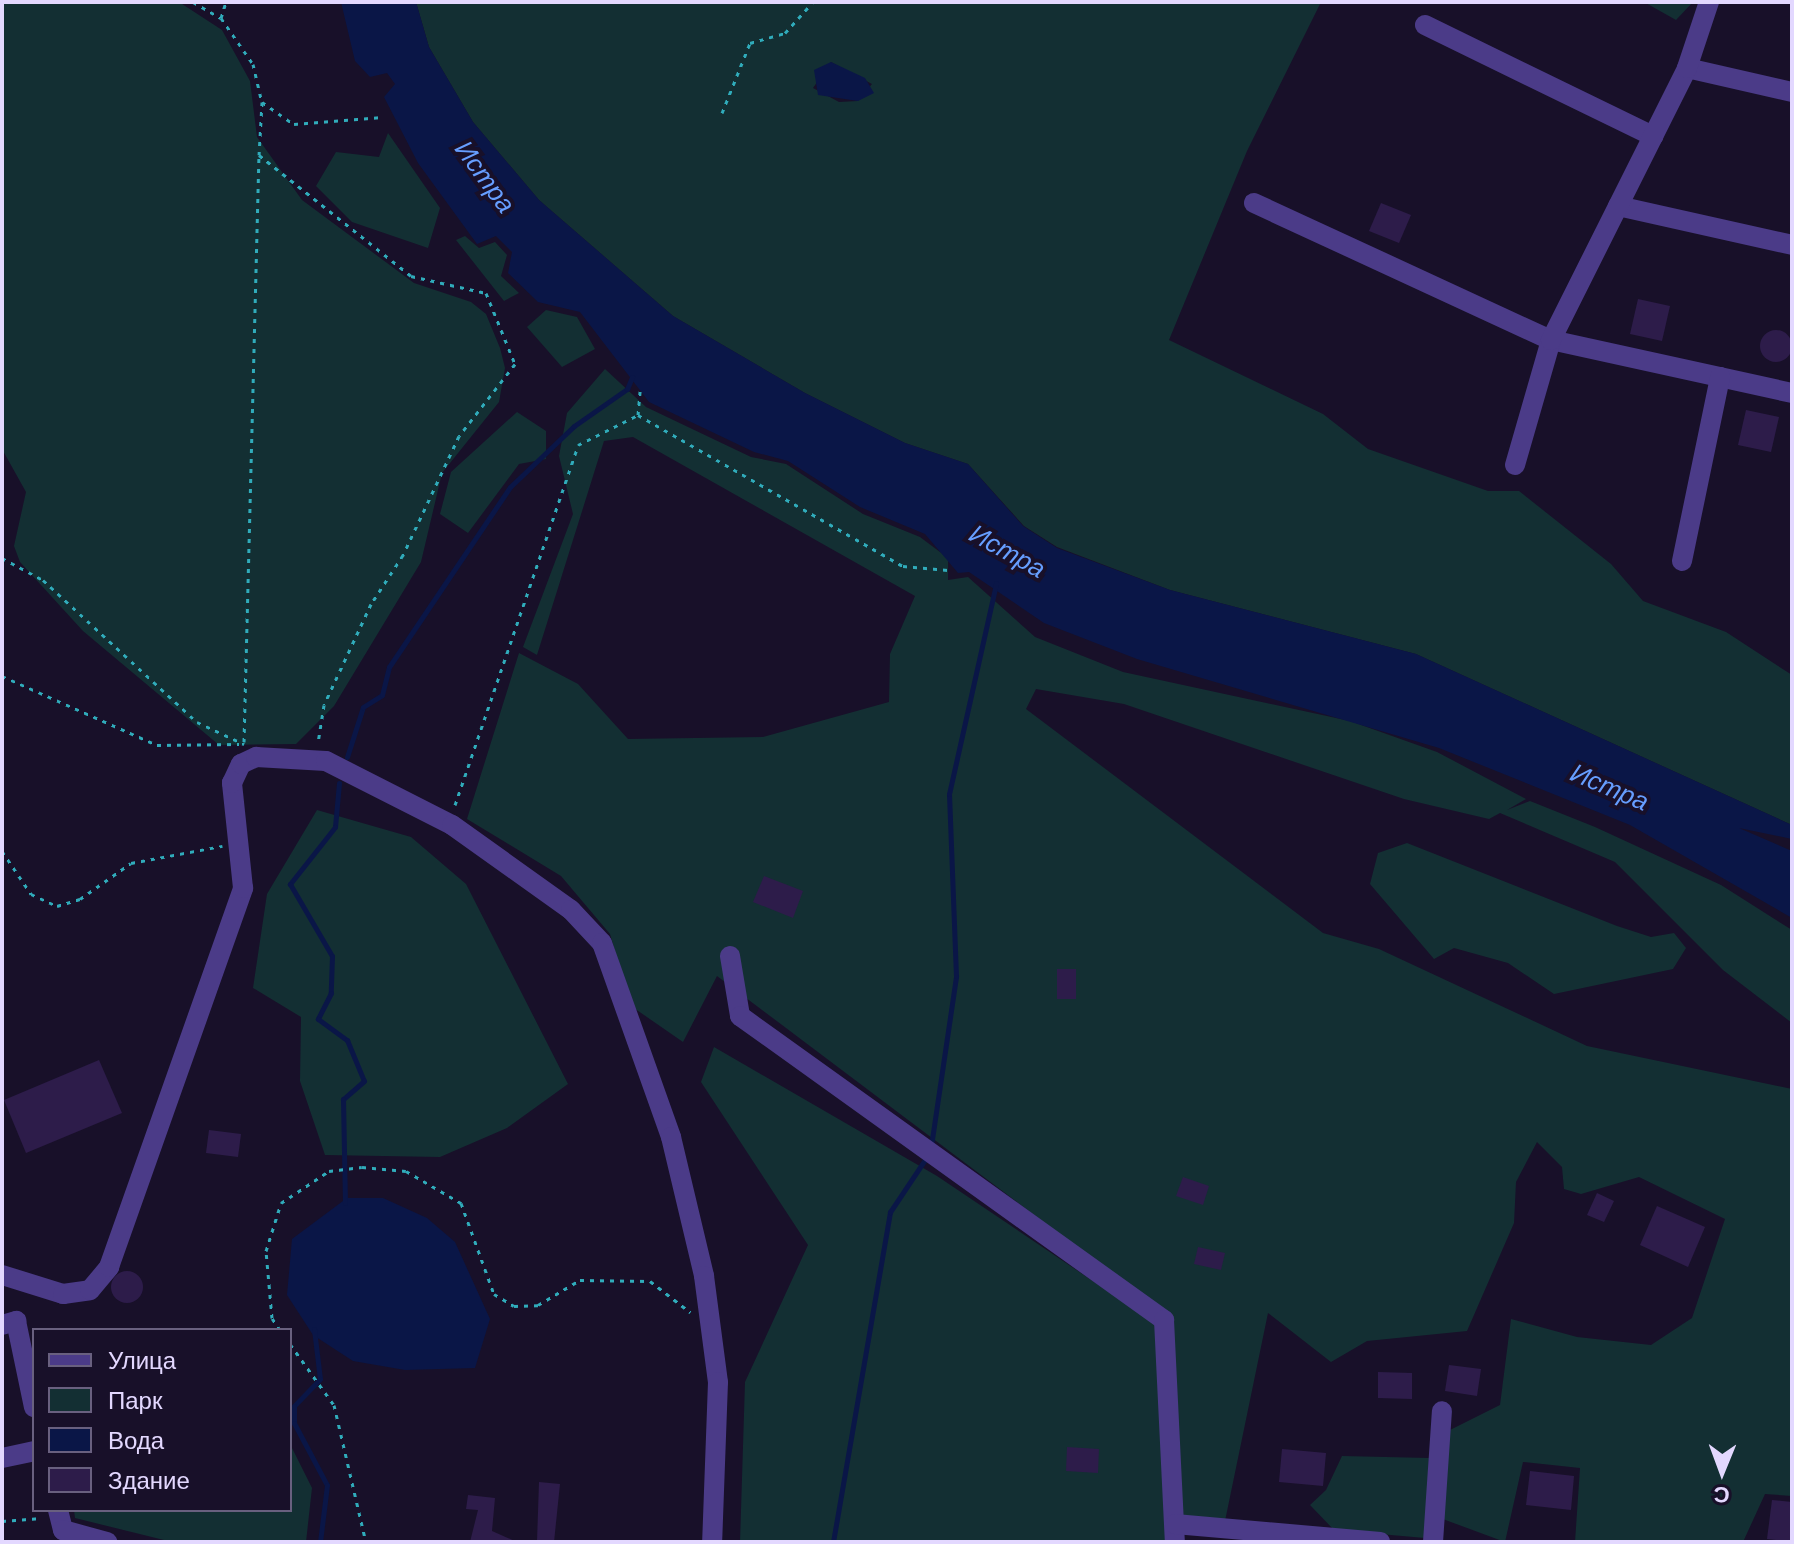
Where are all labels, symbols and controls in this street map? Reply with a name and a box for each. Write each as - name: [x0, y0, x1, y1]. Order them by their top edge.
- water label: Истра: [449, 134, 523, 218]
- water label: Истра: [965, 517, 1051, 583]
- water label: Истра: [1566, 756, 1654, 816]
- legend: [32, 1328, 292, 1512]
- text: Улица: [108, 1345, 176, 1374]
- text: Парк: [108, 1385, 162, 1414]
- text: Вода: [108, 1425, 164, 1454]
- north arrow: [1682, 1432, 1762, 1512]
- text: Здание: [108, 1465, 190, 1494]
- text: С: [1713, 1483, 1730, 1509]

